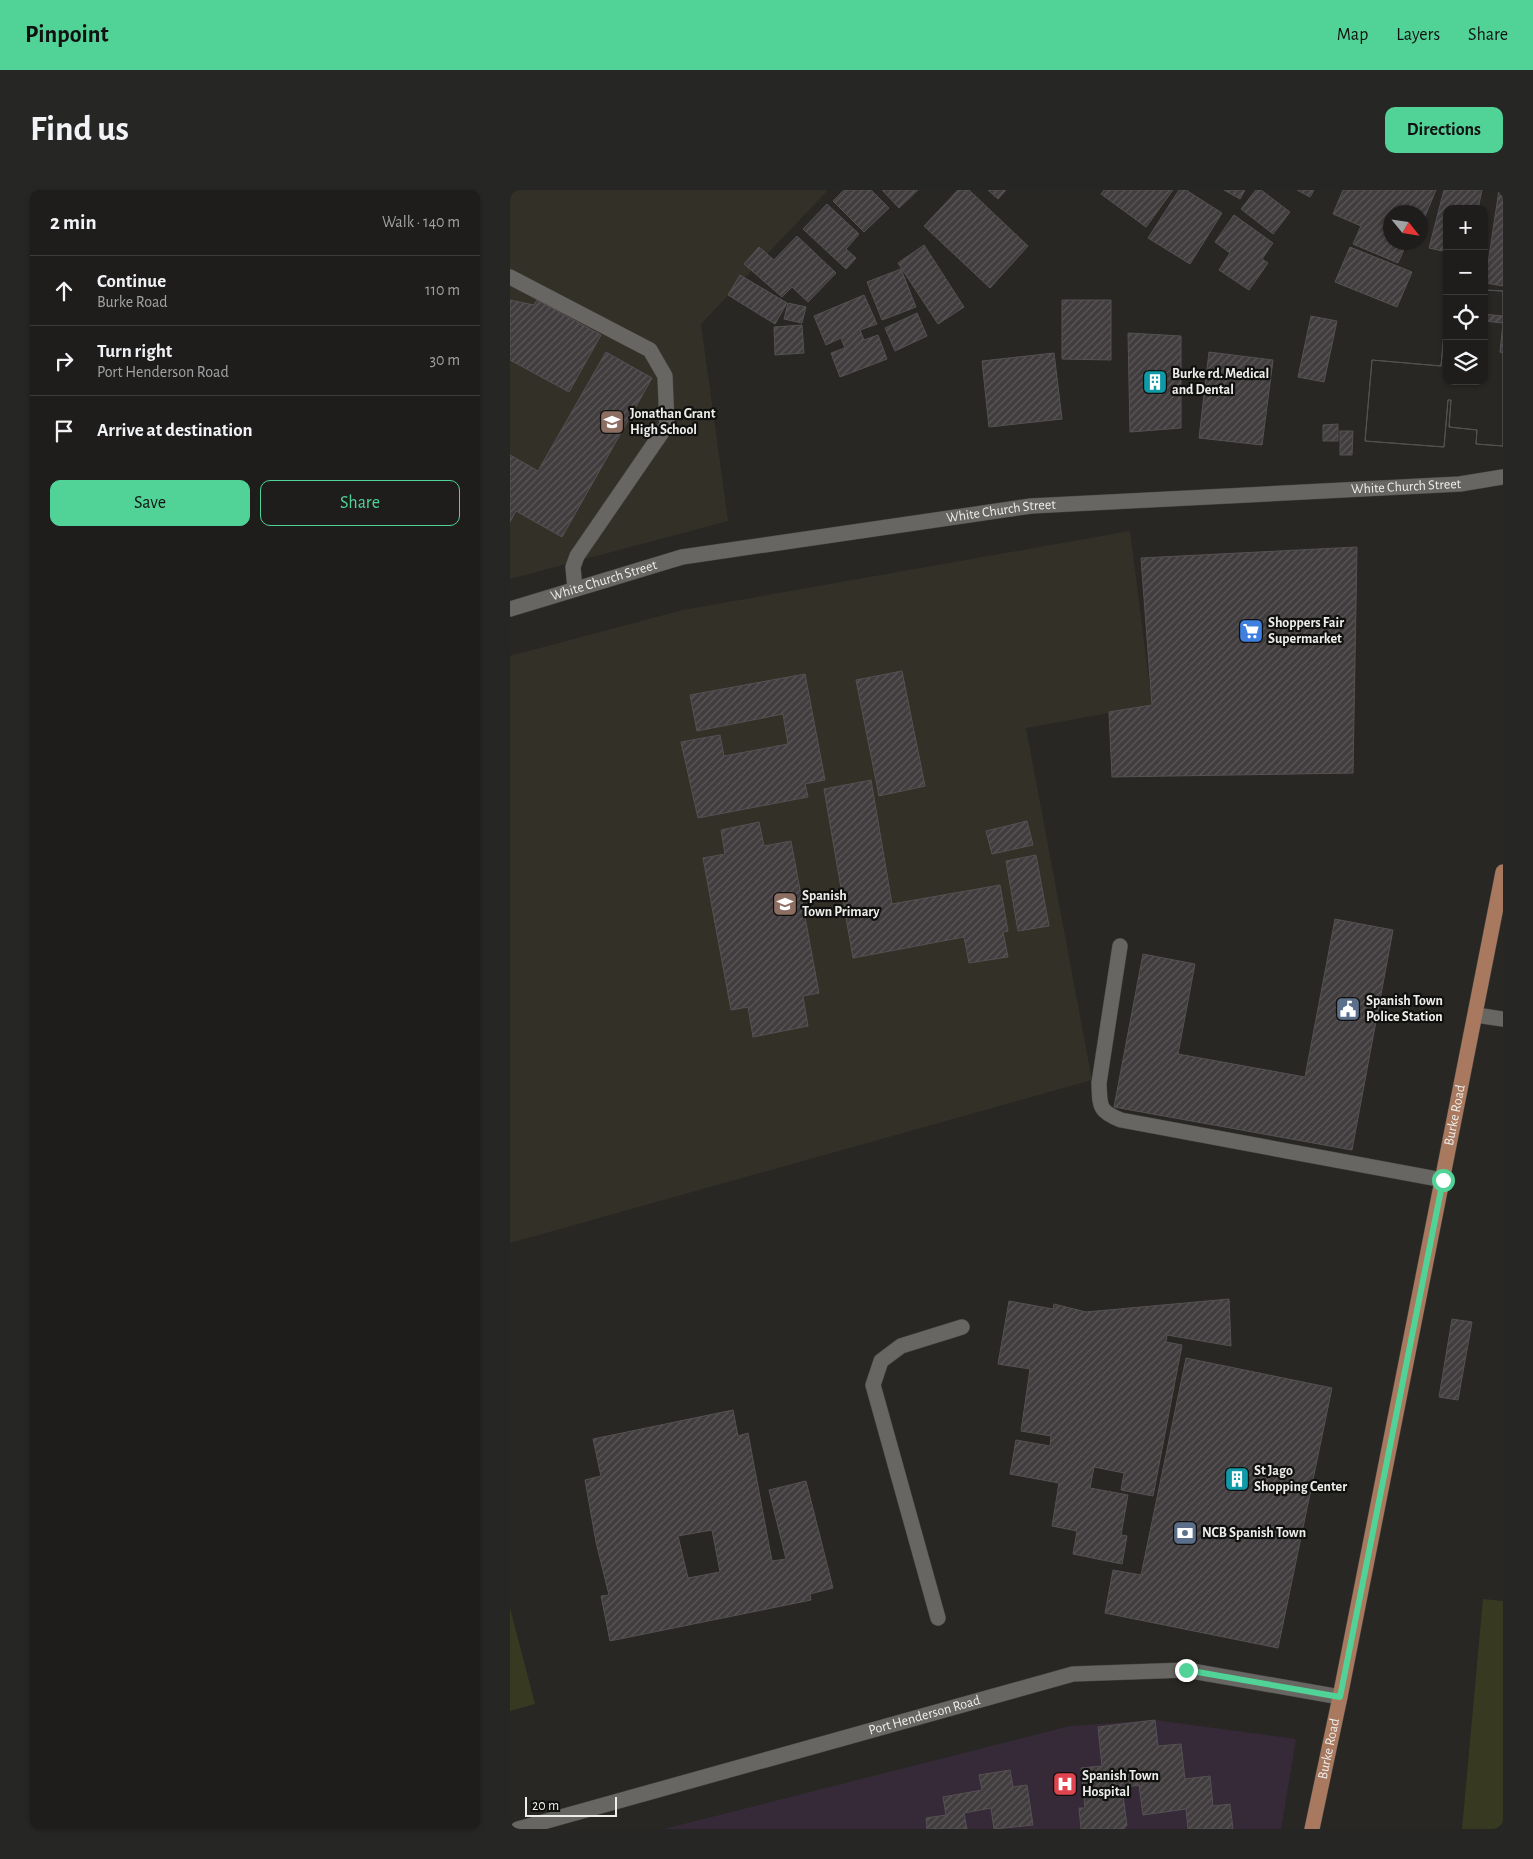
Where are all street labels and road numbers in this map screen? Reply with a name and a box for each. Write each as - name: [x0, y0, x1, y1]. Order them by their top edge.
- street label: White Church Street: [1351, 477, 1462, 497]
- street label: White Church Street: [945, 498, 1057, 525]
- street label: White Church Street: [549, 558, 659, 603]
- street label: Burke Road: [1442, 1083, 1468, 1147]
- street label: Port Henderson Road: [867, 1693, 982, 1738]
- street label: Burke Road: [1316, 1717, 1342, 1781]

